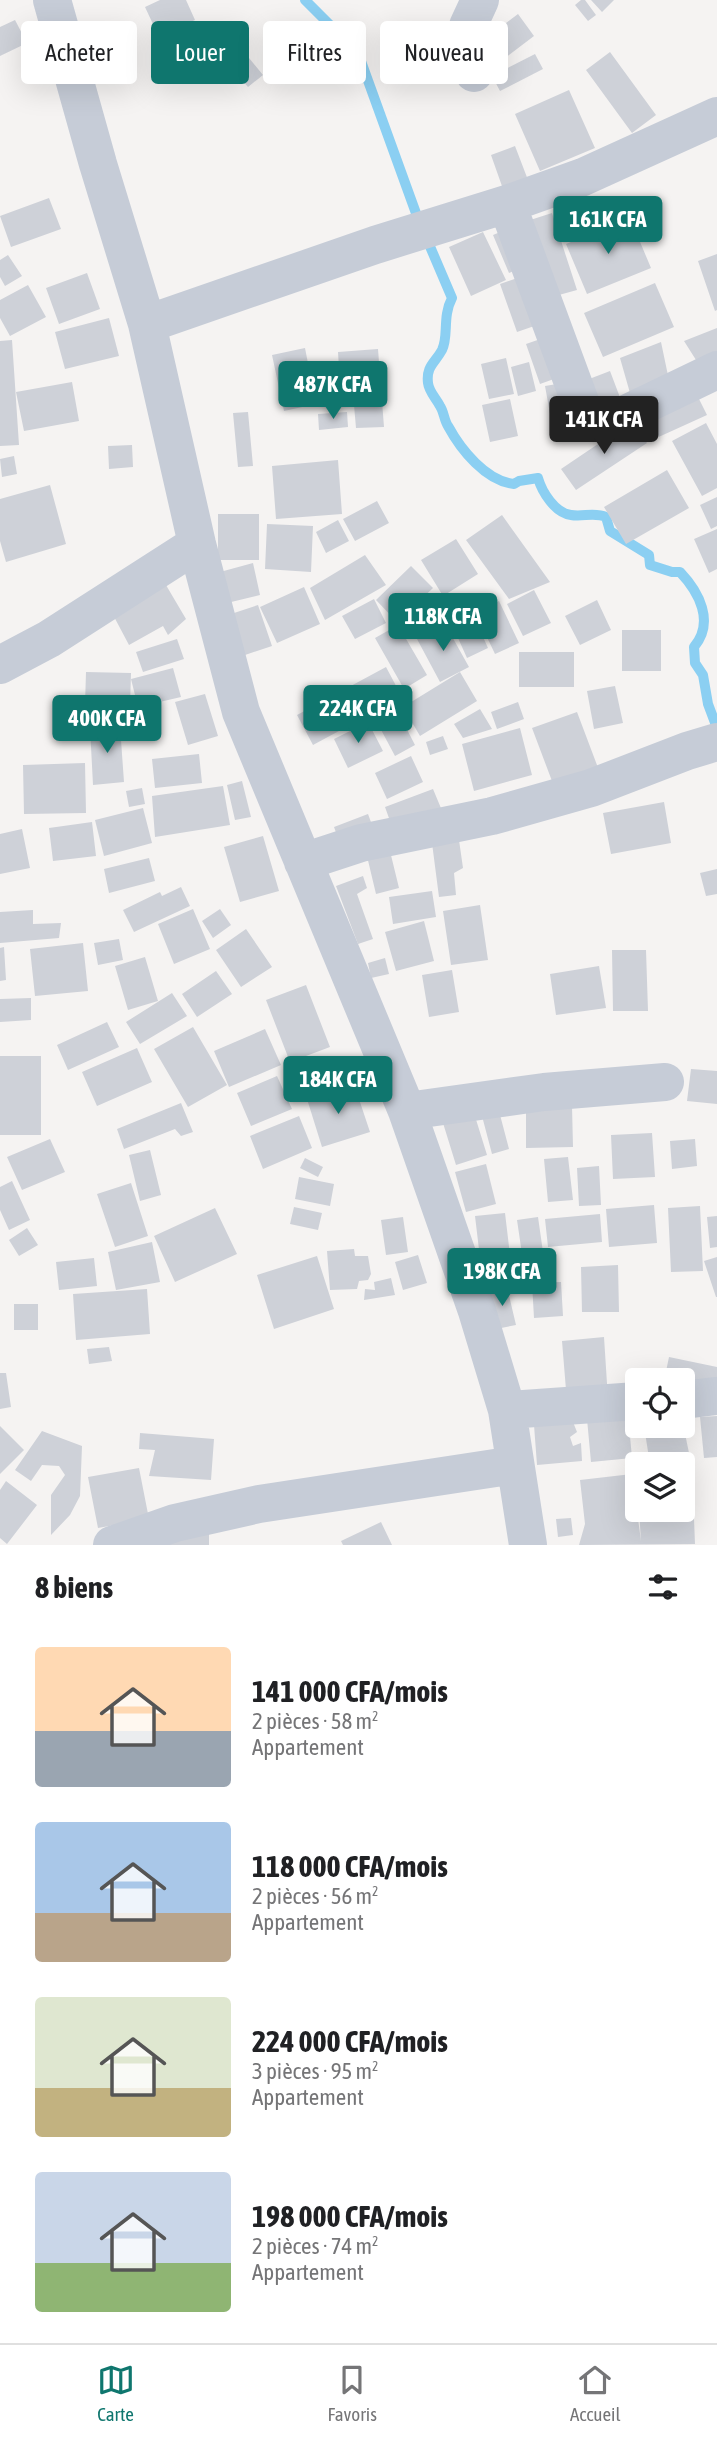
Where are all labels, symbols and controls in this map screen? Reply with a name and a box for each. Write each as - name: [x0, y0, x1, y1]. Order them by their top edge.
- chip: Acheter: [21, 21, 137, 84]
- chip: Louer: [151, 21, 249, 84]
- chip: Filtres: [263, 21, 366, 84]
- chip: Nouveau: [380, 21, 508, 84]
- pin: 161K CFA: [536, 196, 680, 256]
- text: 161K CFA: [569, 206, 647, 232]
- pin: 487K CFA: [261, 362, 405, 421]
- text: 487K CFA: [294, 371, 372, 397]
- pin: 141K CFA: [532, 396, 676, 456]
- text: 141K CFA: [565, 406, 643, 432]
- pin: 118K CFA: [371, 594, 515, 653]
- text: 118K CFA: [404, 603, 482, 629]
- pin: 224K CFA: [286, 686, 430, 745]
- text: 224K CFA: [319, 695, 397, 721]
- pin: 400K CFA: [35, 696, 179, 755]
- text: 400K CFA: [68, 705, 146, 731]
- pin: 184K CFA: [266, 1056, 410, 1116]
- text: 184K CFA: [299, 1066, 377, 1092]
- pin: 198K CFA: [430, 1248, 574, 1308]
- text: 198K CFA: [463, 1258, 541, 1284]
- map controls: [625, 1368, 695, 1522]
- button: locate: [625, 1368, 695, 1438]
- button: layers: [625, 1452, 695, 1522]
- icon: filters: [644, 1568, 682, 1606]
- text: 8 biens: [35, 1570, 113, 1604]
- text: 141 000 CFA/mois: [252, 1674, 448, 1708]
- icon: home: [91, 1675, 175, 1759]
- text: 2 pièces · 58 m²: [252, 1708, 379, 1734]
- text: Appartement: [252, 1734, 364, 1760]
- text: 118 000 CFA/mois: [252, 1849, 448, 1883]
- icon: home: [91, 1850, 175, 1934]
- text: 2 pièces · 56 m²: [252, 1883, 379, 1909]
- text: Appartement: [252, 1909, 364, 1935]
- text: 224 000 CFA/mois: [252, 2024, 448, 2058]
- icon: home: [91, 2025, 175, 2109]
- text: 3 pièces · 95 m²: [252, 2058, 379, 2084]
- text: Appartement: [252, 2084, 364, 2110]
- text: 198 000 CFA/mois: [252, 2199, 448, 2233]
- icon: home: [91, 2200, 175, 2284]
- text: 2 pièces · 74 m²: [252, 2233, 379, 2259]
- text: Appartement: [252, 2259, 364, 2285]
- tab: Carte: [97, 2361, 135, 2425]
- tab: Favoris: [328, 2361, 377, 2425]
- tab: Accueil: [570, 2361, 620, 2425]

